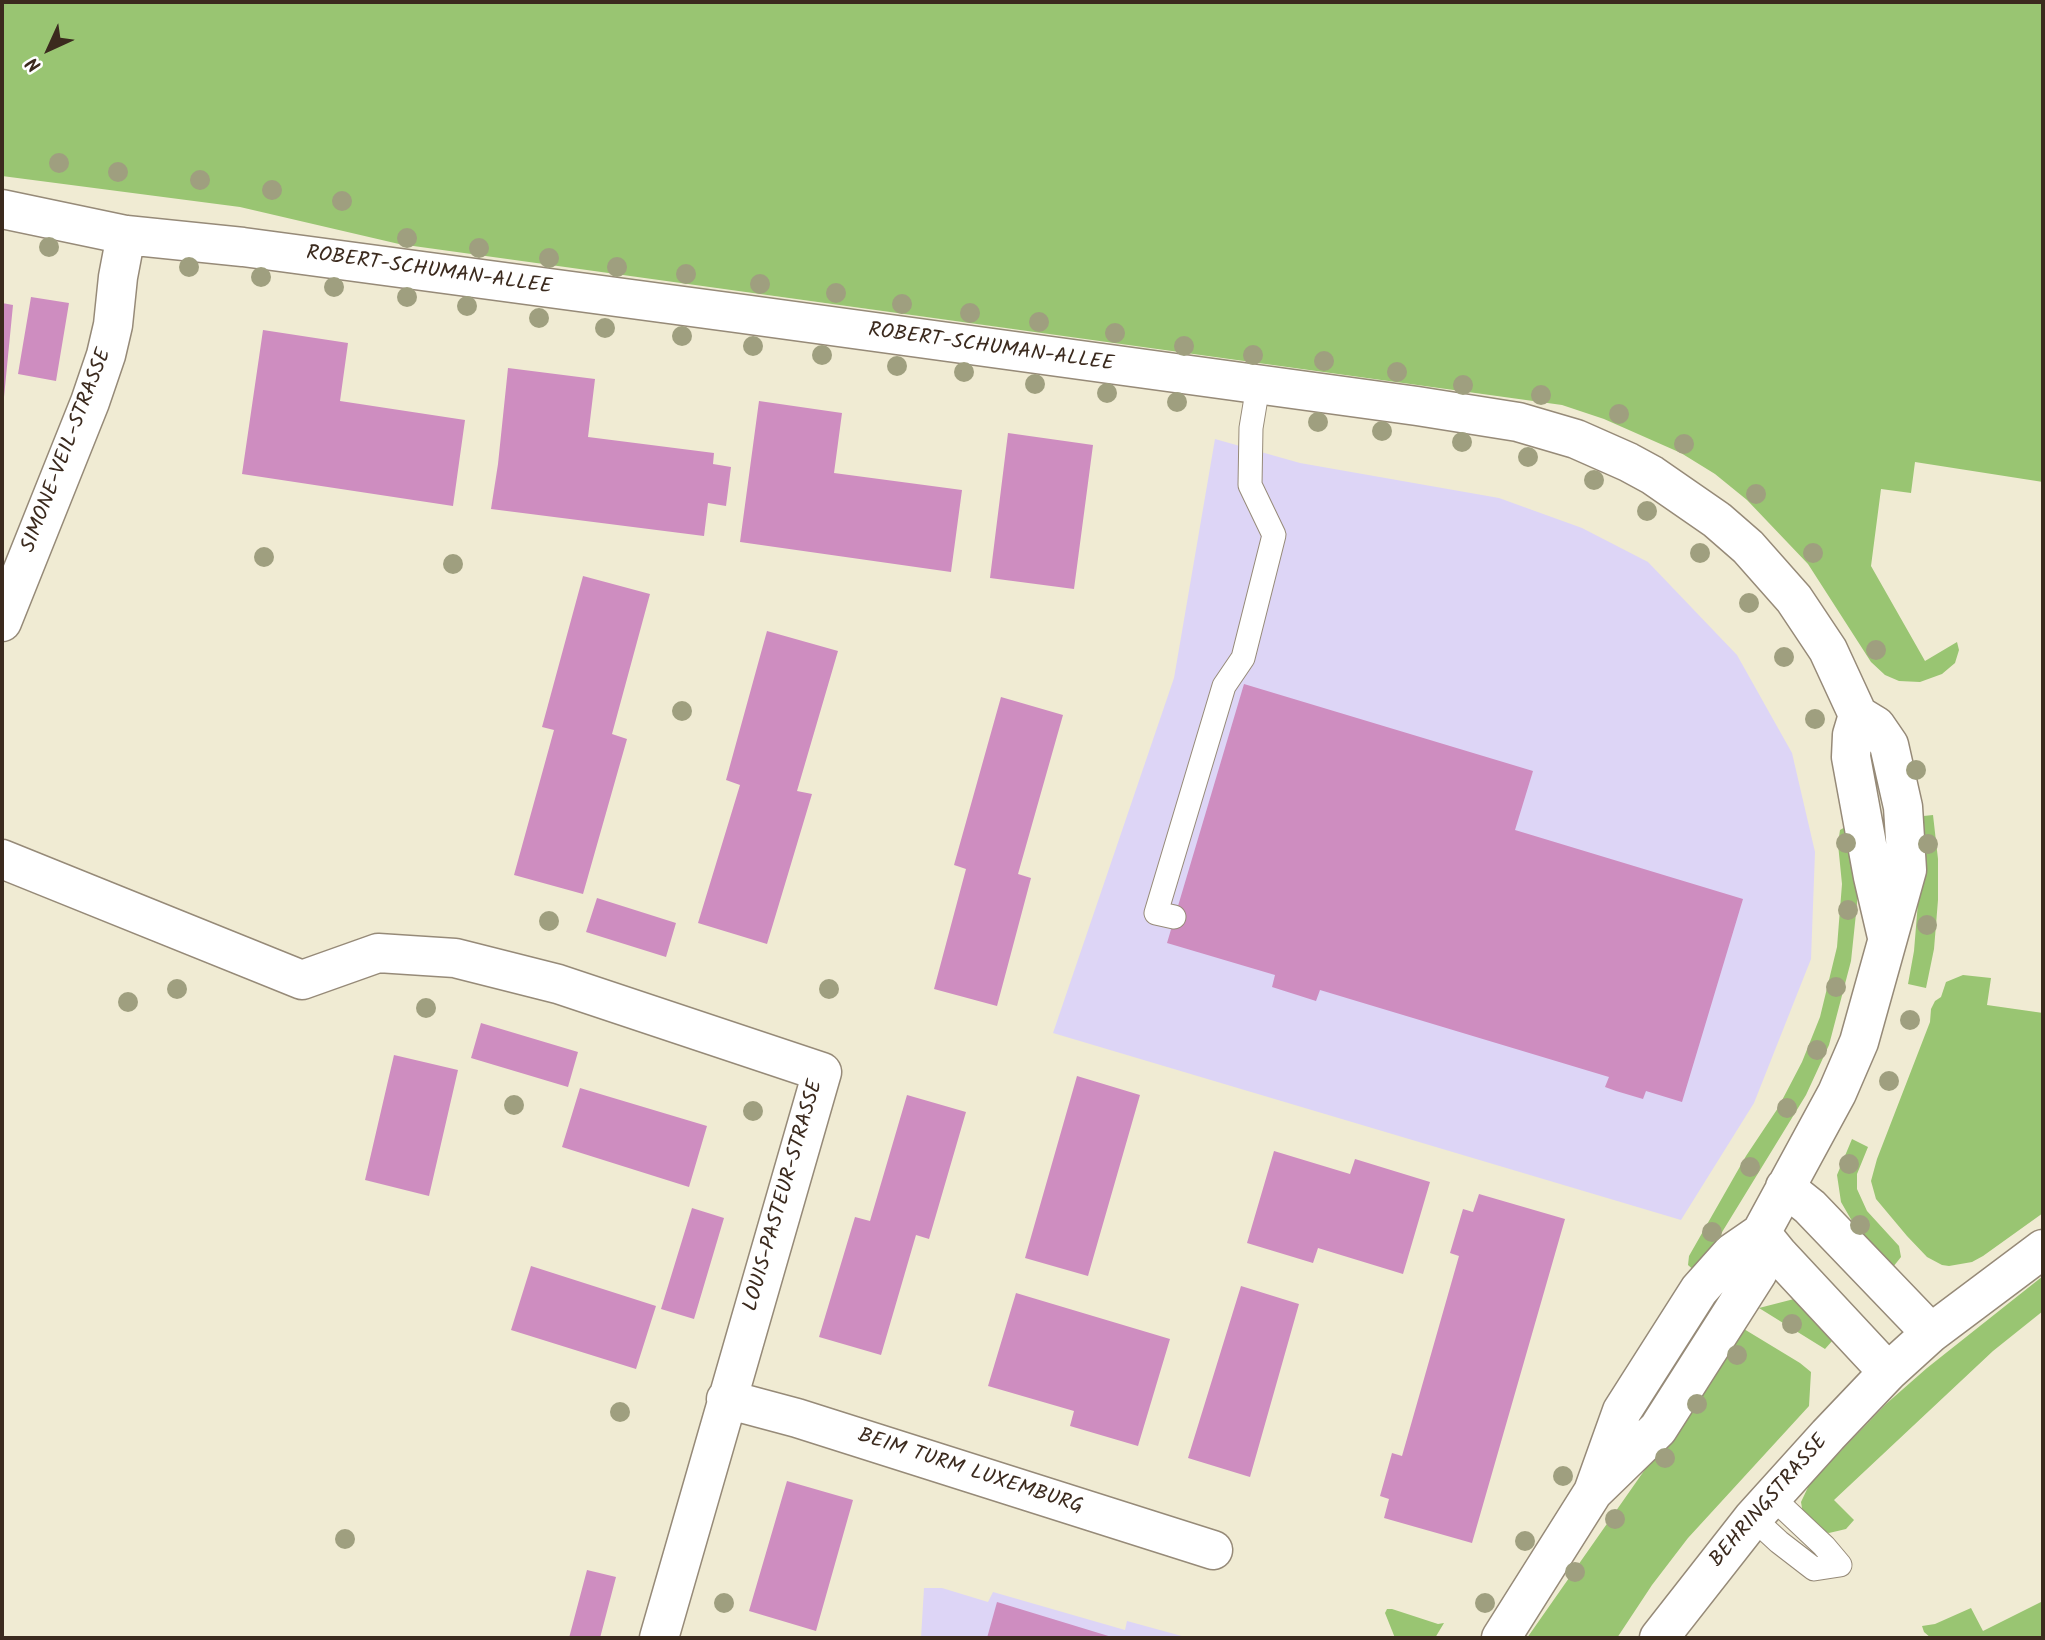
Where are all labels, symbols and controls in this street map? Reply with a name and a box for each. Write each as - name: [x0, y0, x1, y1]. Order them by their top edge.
- north arrow: [14, 14, 84, 84]
- text: N: [19, 49, 49, 79]
- street label: ROBERT-SCHUMAN-ALLEE: [305, 242, 553, 302]
- street label: ROBERT-SCHUMAN-ALLEE: [867, 319, 1115, 379]
- street label: SIMONE-VEIL-STRASSE: [17, 346, 119, 556]
- street label: LOUIS-PASTEUR-STRASSE: [740, 1077, 830, 1315]
- street label: BEIM TURM LUXEMBURG: [854, 1425, 1086, 1521]
- street label: BEHRINGSTRASSE: [1706, 1431, 1834, 1573]

